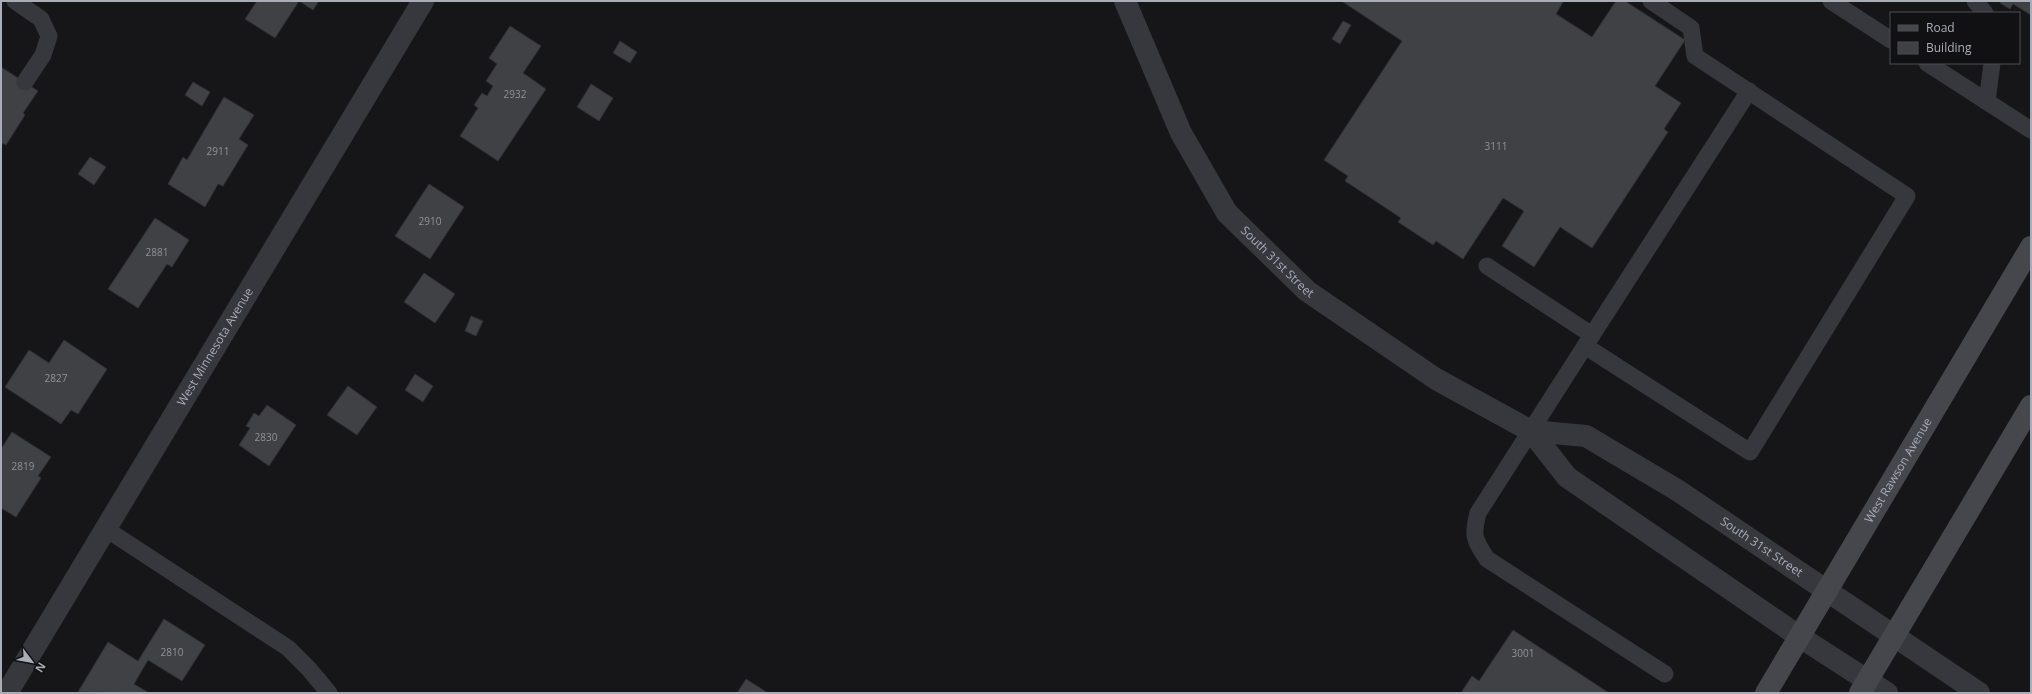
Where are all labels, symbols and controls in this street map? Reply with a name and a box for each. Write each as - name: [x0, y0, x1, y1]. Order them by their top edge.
- legend: [1890, 12, 2020, 64]
- text: Road: [1926, 19, 1955, 36]
- text: Building: [1926, 39, 1972, 56]
- house number: 2932: [504, 87, 527, 101]
- house number: 3111: [1485, 139, 1507, 153]
- house number: 2911: [207, 144, 229, 158]
- house number: 2910: [419, 214, 442, 228]
- street label: South 31st Street: [1237, 222, 1318, 301]
- house number: 2881: [146, 245, 168, 259]
- street label: West Minnesota Avenue: [173, 284, 257, 409]
- house number: 2827: [45, 371, 68, 385]
- street label: West Rawson Avenue: [1860, 414, 1936, 526]
- house number: 2830: [255, 430, 278, 444]
- house number: 2819: [12, 459, 35, 473]
- street label: South 31st Street: [1717, 513, 1807, 580]
- north arrow: [12, 642, 52, 682]
- house number: 2810: [161, 645, 184, 659]
- house number: 3001: [1512, 646, 1534, 660]
- text: N: [32, 660, 50, 675]

